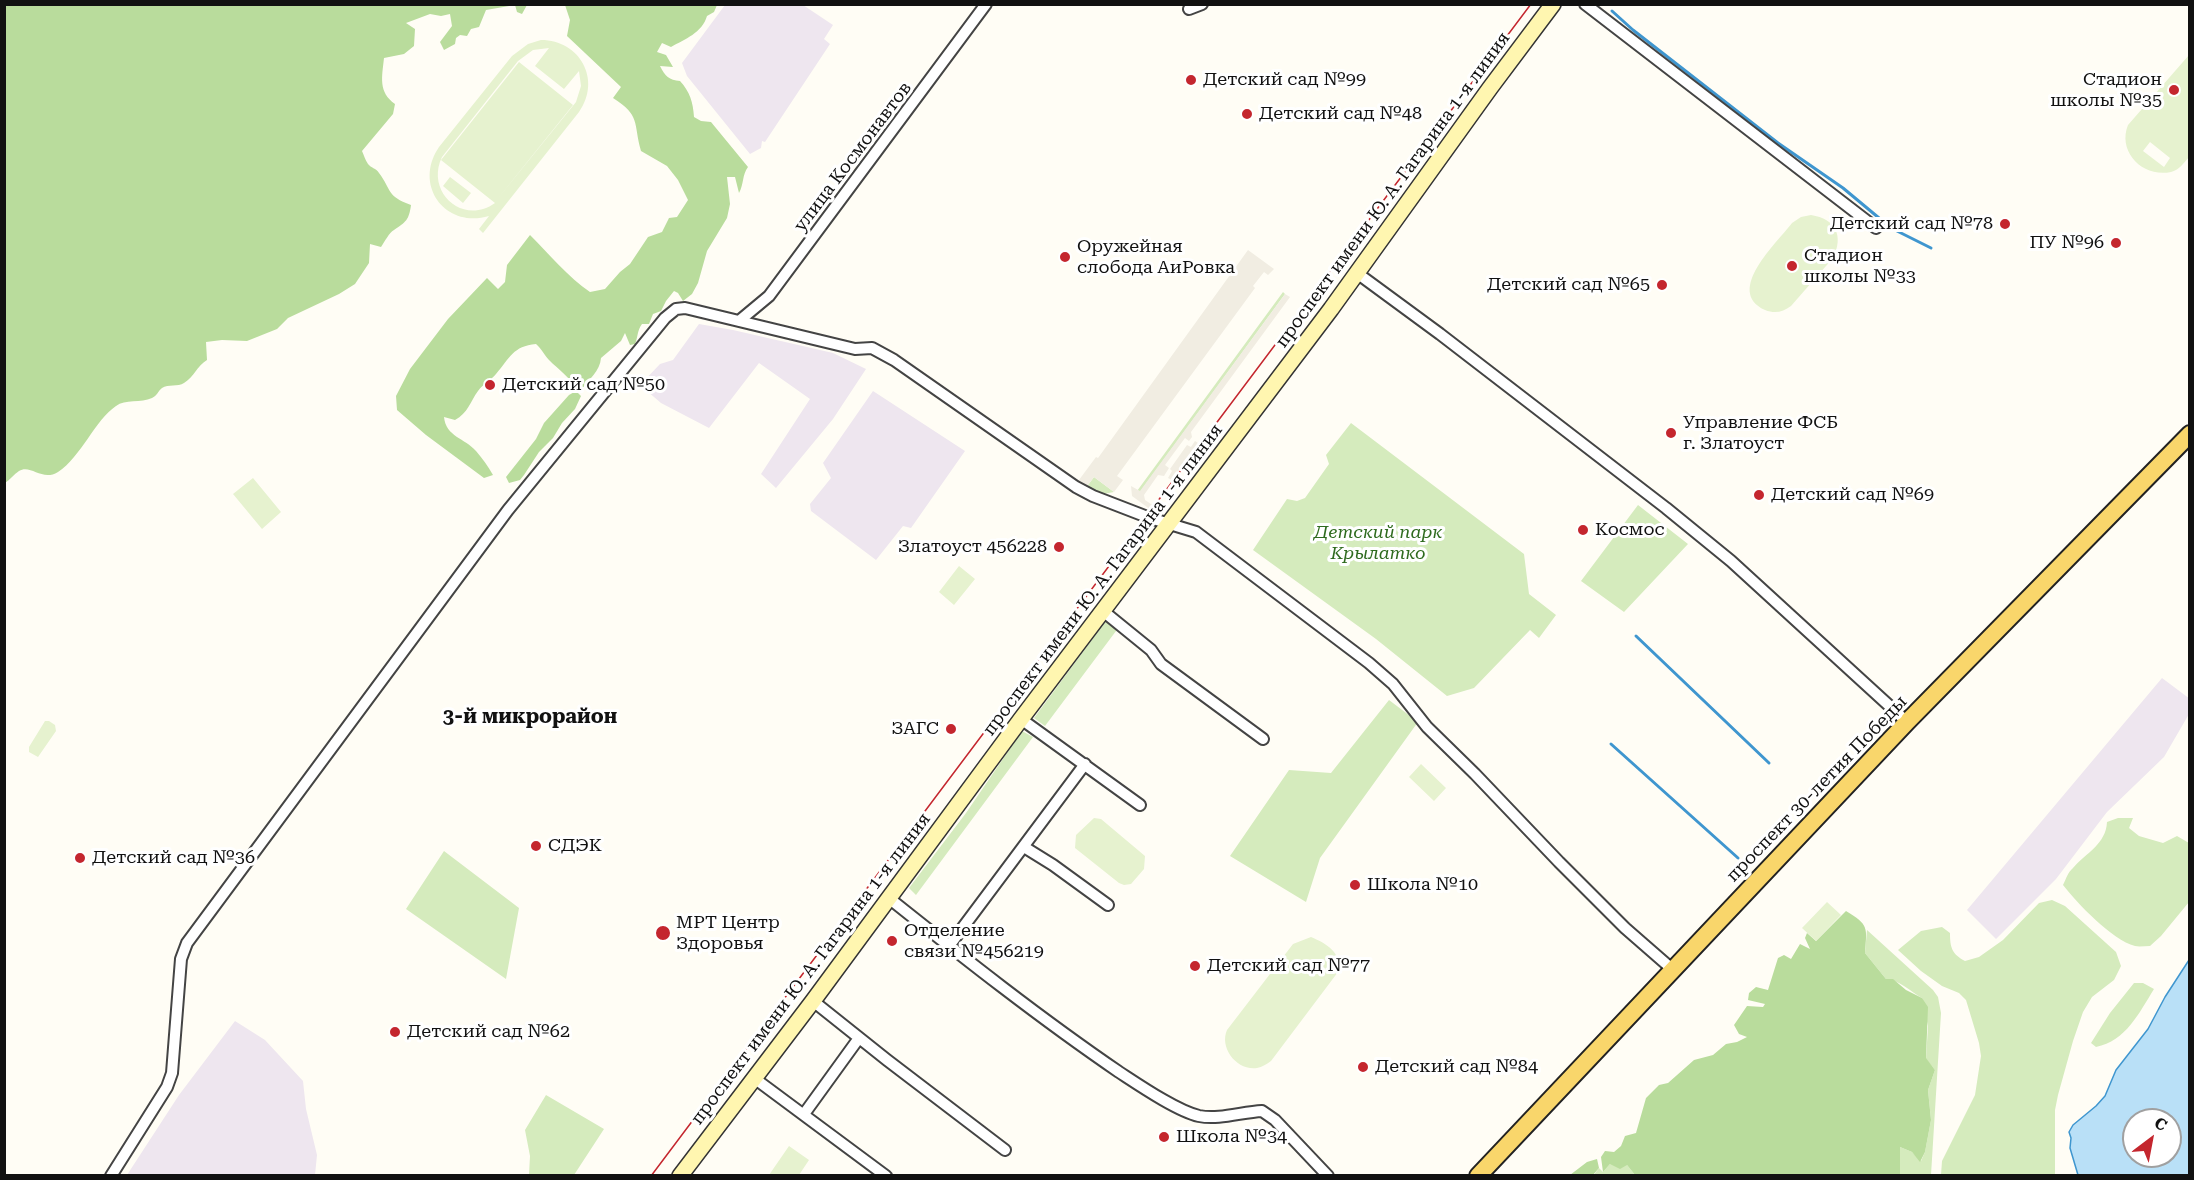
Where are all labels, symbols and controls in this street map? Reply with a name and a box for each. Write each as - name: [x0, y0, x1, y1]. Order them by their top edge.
- street label: проспект имени Ю. А. Гагарина 1-я линия: [1271, 28, 1515, 352]
- place label: Детский сад №99: [1203, 69, 1366, 91]
- place label: Стадион школы №35: [2050, 69, 2162, 112]
- marker: Детский сад №99: [1184, 73, 1198, 87]
- street label: улица Космонавтов: [790, 78, 916, 236]
- marker: Стадион школы №35: [2167, 83, 2181, 97]
- place label: Детский сад №48: [1259, 103, 1422, 125]
- marker: Детский сад №48: [1240, 107, 1254, 121]
- place label: Детский сад №78: [1830, 213, 1993, 235]
- marker: Детский сад №78: [1998, 217, 2012, 231]
- place label: ПУ №96: [2029, 232, 2104, 254]
- place label: Оружейная слобода АиРовка: [1077, 236, 1235, 278]
- marker: ПУ №96: [2109, 236, 2123, 250]
- place label: Стадион школы №33: [1804, 245, 1916, 288]
- marker: Оружейная слобода АиРовка: [1058, 250, 1072, 264]
- marker: Стадион школы №33: [1785, 259, 1799, 273]
- place label: Детский сад №65: [1487, 274, 1650, 296]
- marker: Детский сад №65: [1655, 278, 1669, 292]
- place label: Детский сад №50: [502, 374, 665, 396]
- marker: Детский сад №50: [483, 378, 497, 392]
- place label: Управление ФСБ г. Златоуст: [1683, 412, 1838, 454]
- street label: проспект имени Ю. А. Гагарина 1-я линия: [979, 420, 1227, 740]
- marker: Управление ФСБ г. Златоуст: [1664, 426, 1678, 440]
- place label: Детский сад №69: [1771, 484, 1934, 506]
- marker: Детский сад №69: [1752, 488, 1766, 502]
- place label: Космос: [1595, 519, 1665, 541]
- park label: Детский парк Крылатко: [1314, 522, 1442, 564]
- marker: Космос: [1576, 523, 1590, 537]
- place label: Златоуст 456228: [898, 536, 1047, 558]
- marker: Златоуст 456228: [1052, 540, 1066, 554]
- street label: проспект 30-летия Победы: [1722, 691, 1912, 887]
- district label: 3-й микрорайон: [443, 705, 617, 729]
- place label: ЗАГС: [891, 718, 939, 740]
- marker: ЗАГС: [944, 722, 958, 736]
- street label: проспект имени Ю. А. Гагарина 1-я линия: [687, 809, 935, 1129]
- place label: СДЭК: [548, 835, 602, 857]
- marker: СДЭК: [529, 839, 543, 853]
- place label: Детский сад №36: [92, 847, 255, 869]
- marker: Детский сад №36: [73, 851, 87, 865]
- place label: Школа №10: [1367, 874, 1478, 896]
- marker: Школа №10: [1348, 878, 1362, 892]
- place label: МРТ Центр Здоровья: [676, 912, 780, 954]
- place label: Отделение связи №456219: [904, 920, 1044, 962]
- marker: МРТ Центр Здоровья: [654, 924, 672, 942]
- marker: Отделение связи №456219: [885, 934, 899, 948]
- place label: Детский сад №77: [1207, 955, 1370, 977]
- marker: Детский сад №77: [1188, 959, 1202, 973]
- place label: Детский сад №62: [407, 1021, 570, 1043]
- marker: Детский сад №62: [388, 1025, 402, 1039]
- place label: Детский сад №84: [1375, 1056, 1538, 1078]
- marker: Детский сад №84: [1356, 1060, 1370, 1074]
- north arrow: [2122, 1108, 2182, 1168]
- text: С: [2151, 1113, 2171, 1135]
- place label: Школа №34: [1176, 1126, 1287, 1148]
- marker: Школа №34: [1157, 1130, 1171, 1144]

